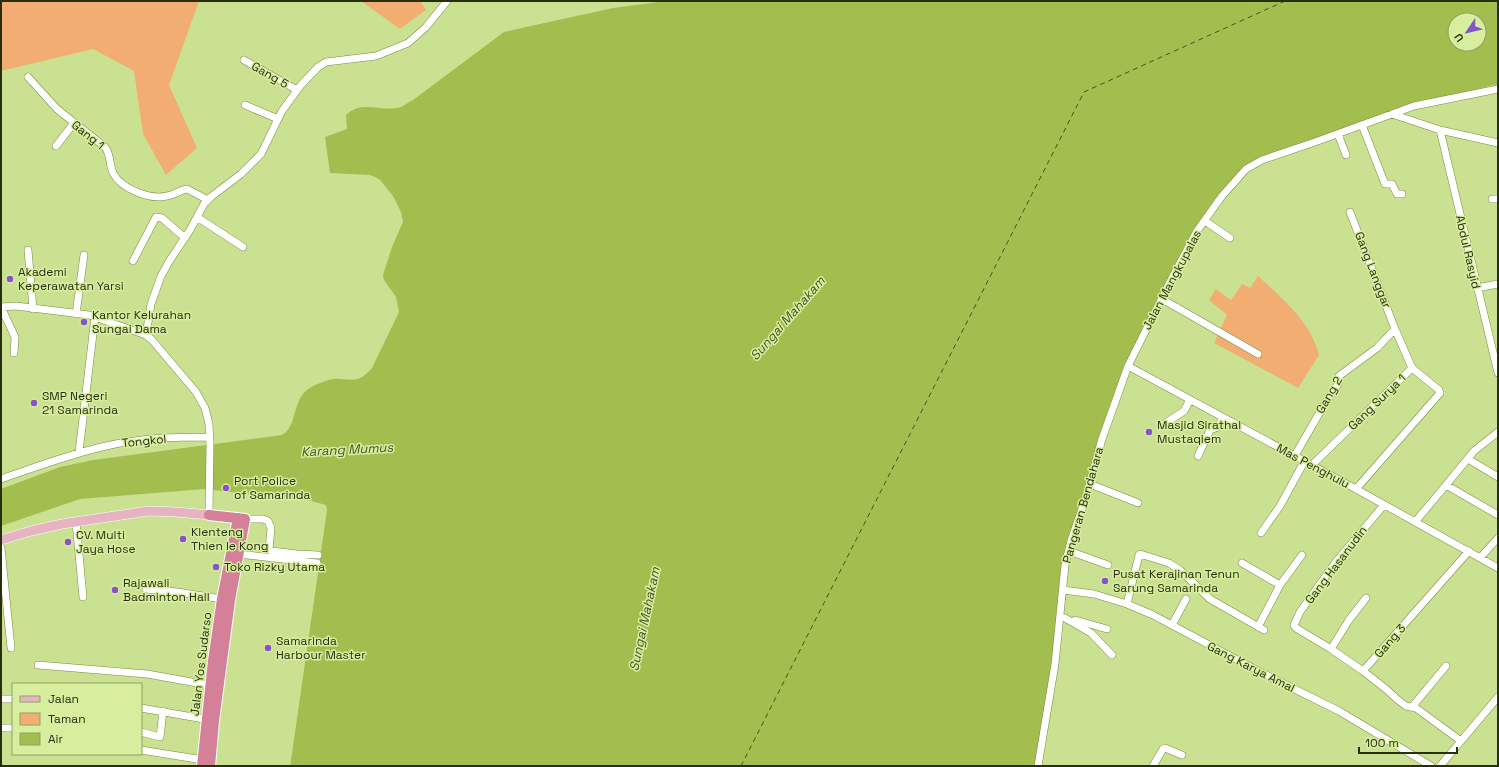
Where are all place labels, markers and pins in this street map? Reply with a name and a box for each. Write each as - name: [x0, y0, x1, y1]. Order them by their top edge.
- place label: Akademi Keperawatan Yarsi: [18, 264, 124, 294]
- marker: Akademi Keperawatan Yarsi: [5, 274, 15, 284]
- place label: Kantor Kelurahan Sungai Dama: [92, 307, 191, 337]
- marker: Kantor Kelurahan Sungai Dama: [79, 317, 89, 327]
- place label: SMP Negeri 21 Samarinda: [42, 388, 118, 418]
- marker: SMP Negeri 21 Samarinda: [29, 398, 39, 408]
- place label: Masjid Sirathal Mustaqiem: [1157, 417, 1241, 447]
- marker: Masjid Sirathal Mustaqiem: [1144, 427, 1154, 437]
- place label: Port Police of Samarinda: [234, 473, 311, 503]
- marker: Port Police of Samarinda: [221, 483, 231, 493]
- place label: Klenteng Thien Ie Kong: [191, 524, 269, 554]
- place label: CV. Multi Jaya Hose: [76, 527, 136, 557]
- marker: Klenteng Thien Ie Kong: [178, 534, 188, 544]
- marker: CV. Multi Jaya Hose: [63, 537, 73, 547]
- place label: Toko Rizky Utama: [224, 559, 325, 575]
- marker: Toko Rizky Utama: [211, 562, 221, 572]
- place label: Pusat Kerajinan Tenun Sarung Samarinda: [1113, 566, 1240, 596]
- place label: Rajawali Badminton Hall: [123, 575, 210, 605]
- marker: Pusat Kerajinan Tenun Sarung Samarinda: [1100, 576, 1110, 586]
- marker: Rajawali Badminton Hall: [110, 585, 120, 595]
- place label: Samarinda Harbour Master: [276, 633, 366, 663]
- marker: Samarinda Harbour Master: [263, 643, 273, 653]

